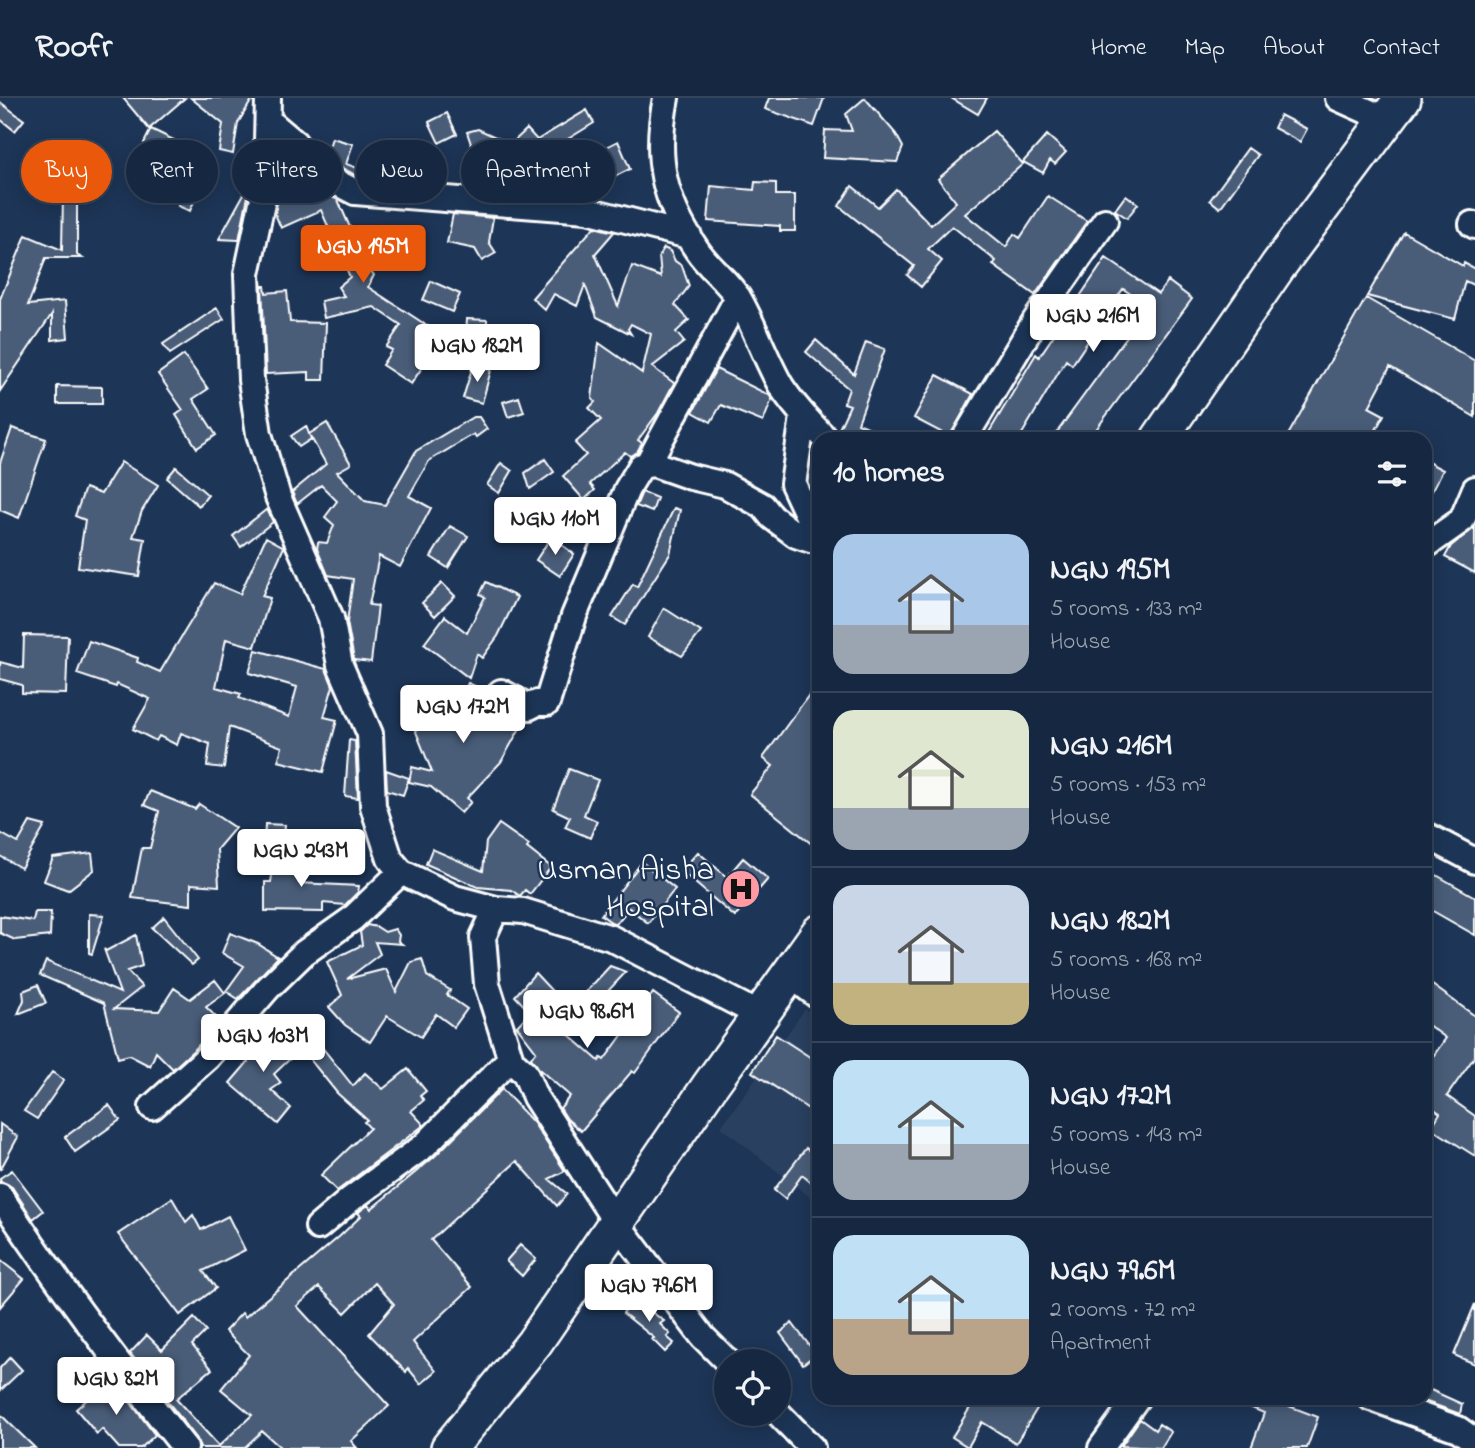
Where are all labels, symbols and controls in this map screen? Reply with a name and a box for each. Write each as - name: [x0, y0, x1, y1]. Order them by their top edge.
- text: Roofr: [35, 24, 112, 72]
- text: Home: [1091, 31, 1147, 66]
- text: Map: [1185, 31, 1225, 66]
- text: About: [1263, 31, 1325, 66]
- text: Contact: [1363, 31, 1440, 66]
- chip: Buy: [21, 140, 112, 203]
- chip: Rent: [126, 140, 218, 203]
- chip: Filters: [232, 140, 342, 203]
- chip: New: [356, 140, 447, 203]
- chip: Apartment: [461, 140, 615, 203]
- pin: NGN 195M: [291, 226, 435, 285]
- text: NGN 195M: [317, 231, 409, 264]
- pin: NGN 216M: [1021, 294, 1165, 354]
- text: NGN 216M: [1046, 300, 1140, 333]
- pin: NGN 182M: [405, 324, 549, 384]
- text: NGN 182M: [431, 330, 523, 363]
- text: 10 homes: [833, 452, 945, 496]
- icon: filters: [1373, 455, 1411, 493]
- pin: NGN 110M: [483, 498, 627, 557]
- text: NGN 110M: [510, 503, 600, 536]
- text: NGN 195M: [1050, 549, 1171, 593]
- icon: home: [889, 562, 973, 646]
- text: 5 rooms · 133 m²: [1050, 593, 1203, 626]
- text: House: [1050, 626, 1110, 659]
- pin: NGN 172M: [391, 686, 535, 745]
- text: NGN 172M: [416, 691, 510, 724]
- text: NGN 216M: [1050, 725, 1173, 769]
- icon: home: [889, 738, 973, 822]
- text: 5 rooms · 153 m²: [1050, 769, 1206, 802]
- text: House: [1050, 802, 1110, 835]
- pin: NGN 243M: [229, 830, 373, 889]
- text: NGN 243M: [253, 835, 349, 868]
- place label: Usman Aisha Hospital: [537, 848, 714, 932]
- hospital icon: Usman Aisha Hospital: [720, 868, 762, 910]
- text: NGN 182M: [1050, 900, 1171, 944]
- icon: home: [889, 913, 973, 997]
- text: 5 rooms · 168 m²: [1050, 944, 1202, 977]
- text: House: [1050, 977, 1110, 1010]
- pin: NGN 98.6M: [507, 990, 667, 1050]
- text: NGN 98.6M: [539, 996, 635, 1029]
- pin: NGN 103M: [191, 1014, 335, 1074]
- text: NGN 103M: [217, 1020, 309, 1053]
- text: NGN 172M: [1050, 1075, 1172, 1119]
- icon: home: [889, 1088, 973, 1172]
- text: 5 rooms · 143 m²: [1050, 1119, 1203, 1152]
- text: House: [1050, 1152, 1110, 1185]
- text: NGN 79.6M: [1050, 1250, 1176, 1294]
- icon: home: [889, 1263, 973, 1347]
- pin: NGN 79.6M: [569, 1264, 729, 1324]
- text: NGN 79.6M: [601, 1270, 697, 1303]
- text: 2 rooms · 72 m²: [1050, 1294, 1196, 1327]
- text: Apartment: [1050, 1327, 1151, 1360]
- map controls: [714, 1349, 791, 1426]
- button: locate: [714, 1349, 791, 1426]
- pin: NGN 82M: [51, 1358, 181, 1417]
- text: NGN 82M: [73, 1363, 159, 1396]

